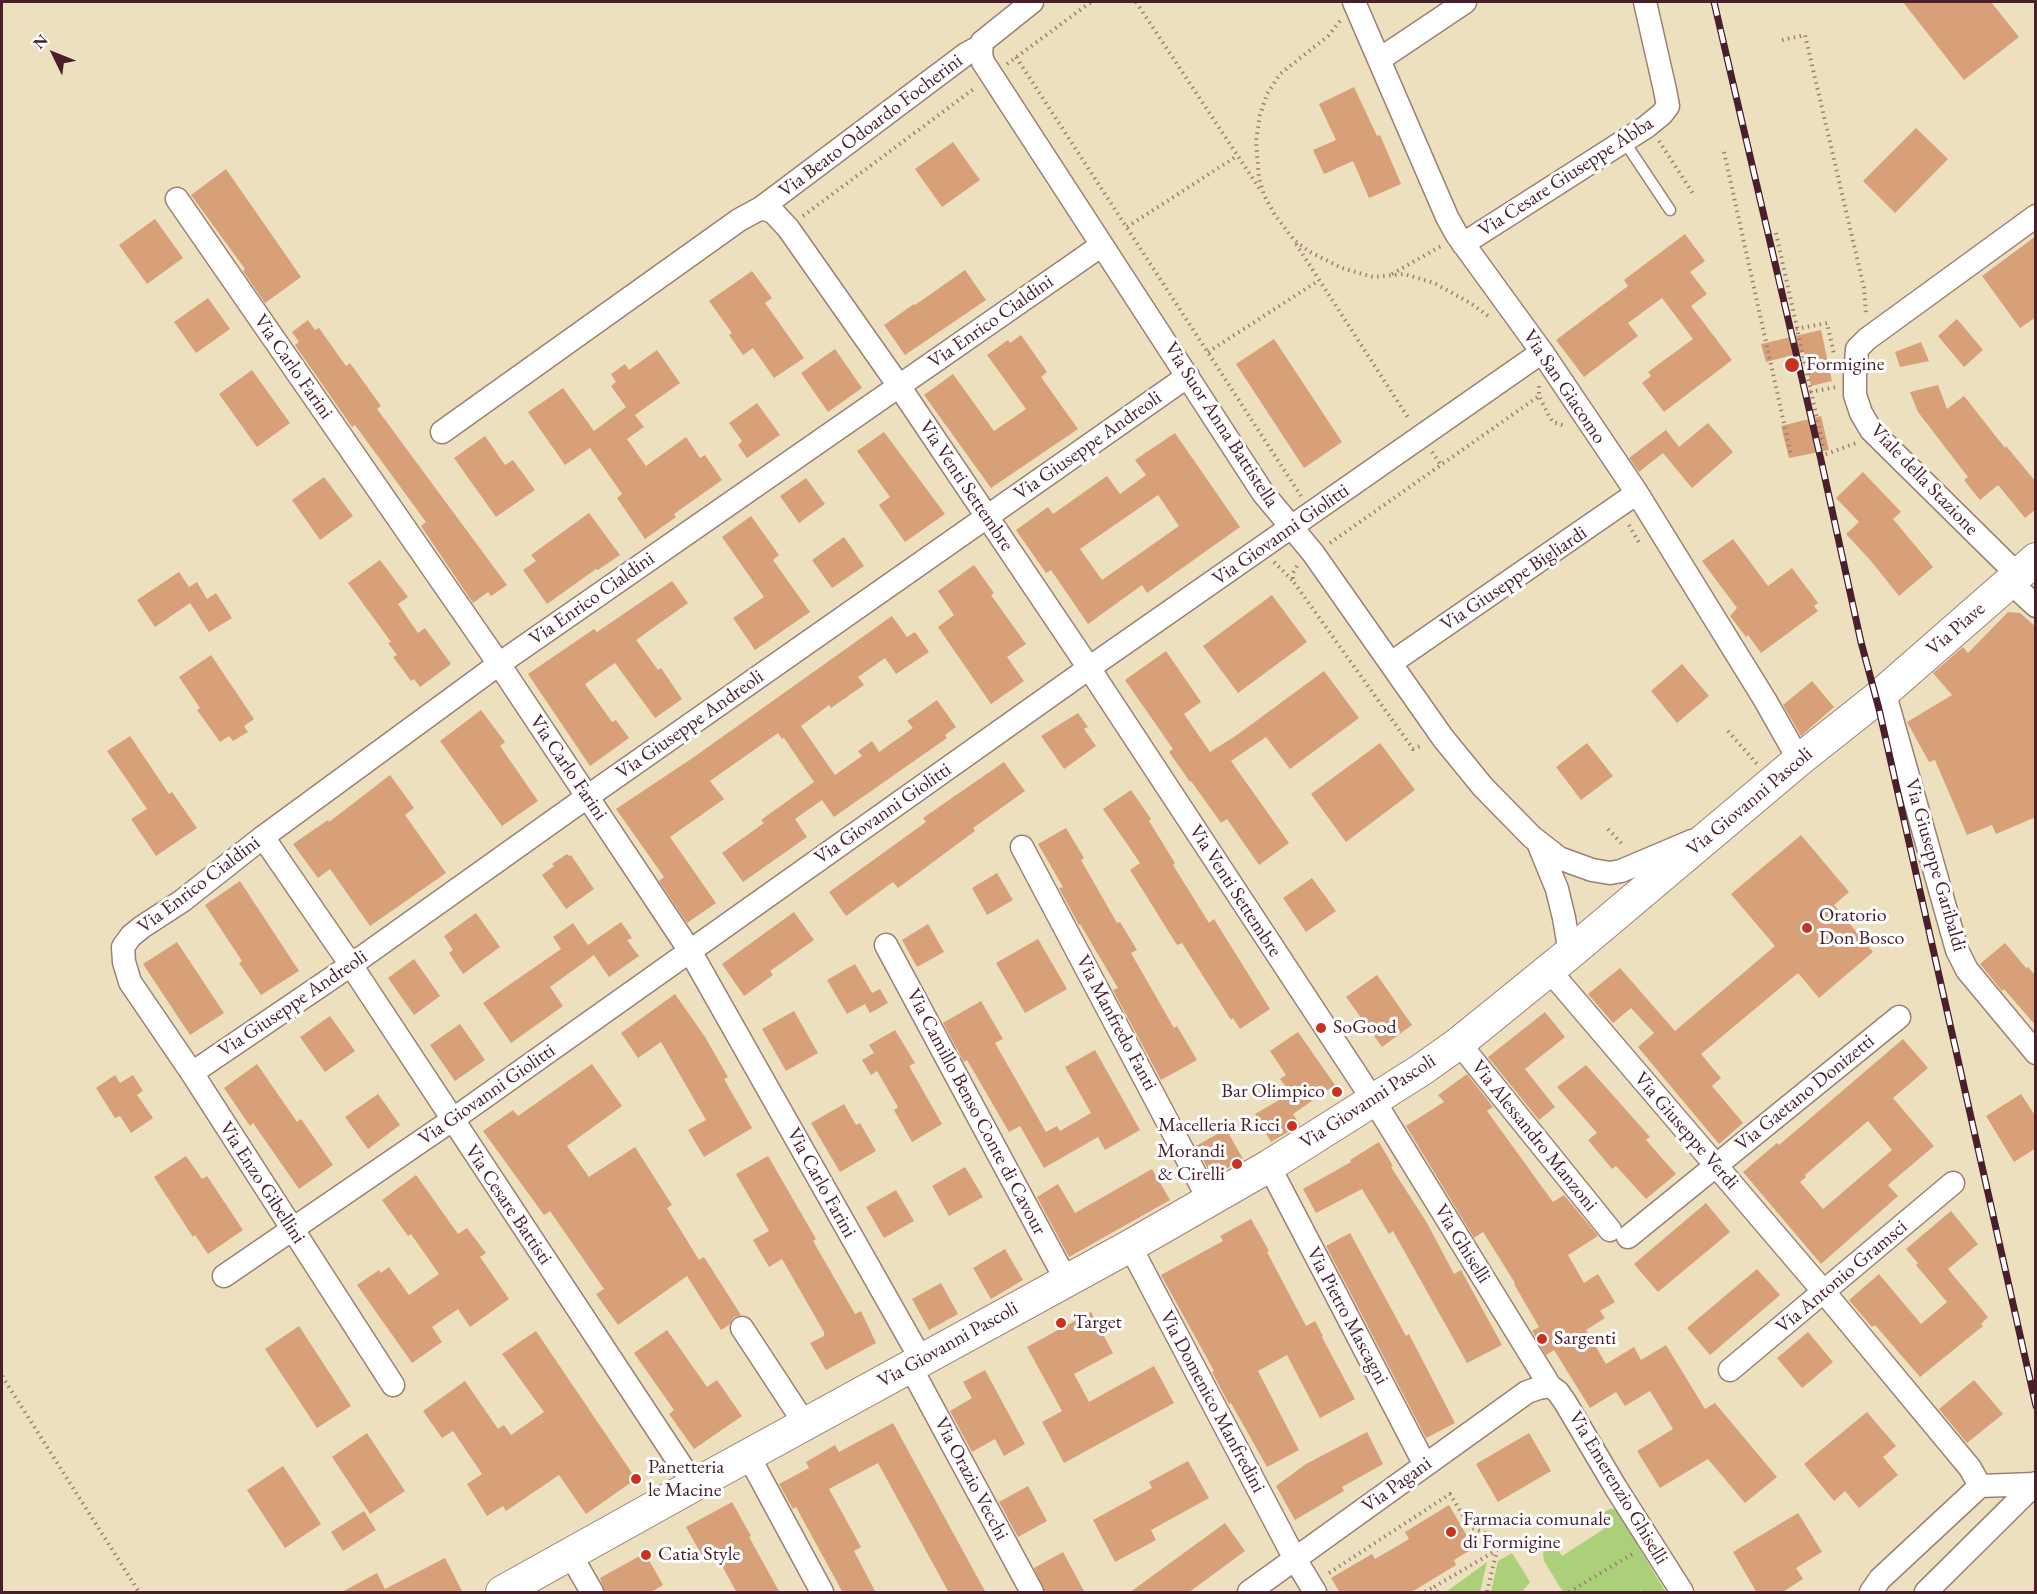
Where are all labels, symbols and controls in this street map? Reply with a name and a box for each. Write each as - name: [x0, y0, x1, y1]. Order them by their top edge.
- north arrow: [24, 24, 84, 84]
- text: N: [28, 29, 53, 53]
- street label: Via Beato Odoardo Focherini: [774, 49, 968, 203]
- street label: Via Cesare Giuseppe Abba: [1474, 111, 1658, 243]
- street label: Via Enrico Cialdini: [924, 270, 1058, 374]
- street label: Via Carlo Farini: [248, 310, 338, 424]
- street label: Via San Giacomo: [1517, 325, 1611, 449]
- street label: Via Suor Anna Battistella: [1158, 338, 1284, 512]
- place label: Formigine: [1806, 353, 1885, 377]
- marker: Formigine: [1783, 356, 1801, 374]
- street label: Via Giuseppe Andreoli: [1009, 386, 1167, 506]
- street label: Via Venti Settembre: [913, 416, 1019, 556]
- street label: Viale della Stazione: [1865, 419, 1983, 541]
- street label: Via Giovanni Giolitti: [1208, 479, 1354, 591]
- street label: Via Giuseppe Bigliardi: [1436, 521, 1592, 637]
- street label: Via Enrico Cialdini: [525, 547, 659, 651]
- street label: Via Piave: [1922, 597, 1990, 661]
- street label: Via Giuseppe Andreoli: [611, 665, 769, 785]
- street label: Via Carlo Farini: [524, 711, 612, 825]
- street label: Via Giovanni Pascoli: [1682, 742, 1818, 862]
- street label: Via Giovanni Giolitti: [810, 758, 956, 870]
- street label: Via Giuseppe Garibaldi: [1899, 776, 1971, 954]
- street label: Via Venti Settembre: [1183, 820, 1287, 962]
- street label: Via Enrico Cialdini: [133, 831, 265, 939]
- place label: Oratorio Don Bosco: [1819, 904, 1904, 951]
- marker: Oratorio Don Bosco: [1800, 921, 1814, 935]
- street label: Via Giuseppe Andreoli: [214, 945, 372, 1063]
- street label: Via Manfredo Fanti: [1070, 951, 1162, 1095]
- street label: Via Camillo Benso Conte di Cavour: [901, 985, 1051, 1239]
- place label: SoGood: [1333, 1016, 1397, 1040]
- marker: SoGood: [1314, 1021, 1328, 1035]
- street label: Via Gaetano Donizetti: [1731, 1029, 1879, 1157]
- street label: Via Giovanni Giolitti: [414, 1039, 560, 1151]
- street label: Via Giovanni Pascoli: [1296, 1049, 1440, 1155]
- street label: Via Alessandro Manzoni: [1466, 1056, 1602, 1216]
- street label: Via Giuseppe Verdi: [1628, 1067, 1744, 1195]
- place label: Bar Olimpico: [1221, 1080, 1325, 1104]
- marker: Bar Olimpico: [1330, 1085, 1344, 1099]
- place label: Macelleria Ricci: [1158, 1114, 1280, 1138]
- street label: Via Enzo Gibellini: [214, 1117, 310, 1249]
- marker: Macelleria Ricci: [1285, 1119, 1299, 1133]
- street label: Via Carlo Farini: [781, 1124, 861, 1242]
- street label: Via Cesare Battisti: [459, 1140, 557, 1270]
- place label: Morandi & Cirelli: [1157, 1140, 1225, 1187]
- marker: Morandi & Cirelli: [1230, 1157, 1244, 1171]
- street label: Via Ghiselli: [1428, 1200, 1496, 1288]
- street label: Via Antonio Gramsci: [1771, 1215, 1913, 1339]
- street label: Via Pietro Mascagni: [1301, 1243, 1393, 1389]
- street label: Via Giovanni Pascoli: [874, 1296, 1022, 1394]
- street label: Via Domenico Manfredini: [1154, 1307, 1270, 1497]
- place label: Target: [1073, 1311, 1122, 1335]
- marker: Target: [1054, 1316, 1068, 1330]
- place label: Sargenti: [1554, 1327, 1616, 1351]
- marker: Sargenti: [1535, 1332, 1549, 1346]
- street label: Via Emerenzio Ghiselli: [1563, 1407, 1673, 1569]
- street label: Via Orazio Vecchi: [929, 1413, 1013, 1545]
- street label: Via Pagani: [1358, 1452, 1436, 1518]
- place label: Panetteria le Macine: [648, 1456, 724, 1503]
- marker: Panetteria le Macine: [629, 1472, 643, 1486]
- place label: Farmacia comunale di Formigine: [1463, 1508, 1611, 1555]
- marker: Farmacia comunale di Formigine: [1444, 1525, 1458, 1539]
- place label: Catia Style: [658, 1543, 740, 1567]
- marker: Catia Style: [639, 1548, 653, 1562]

